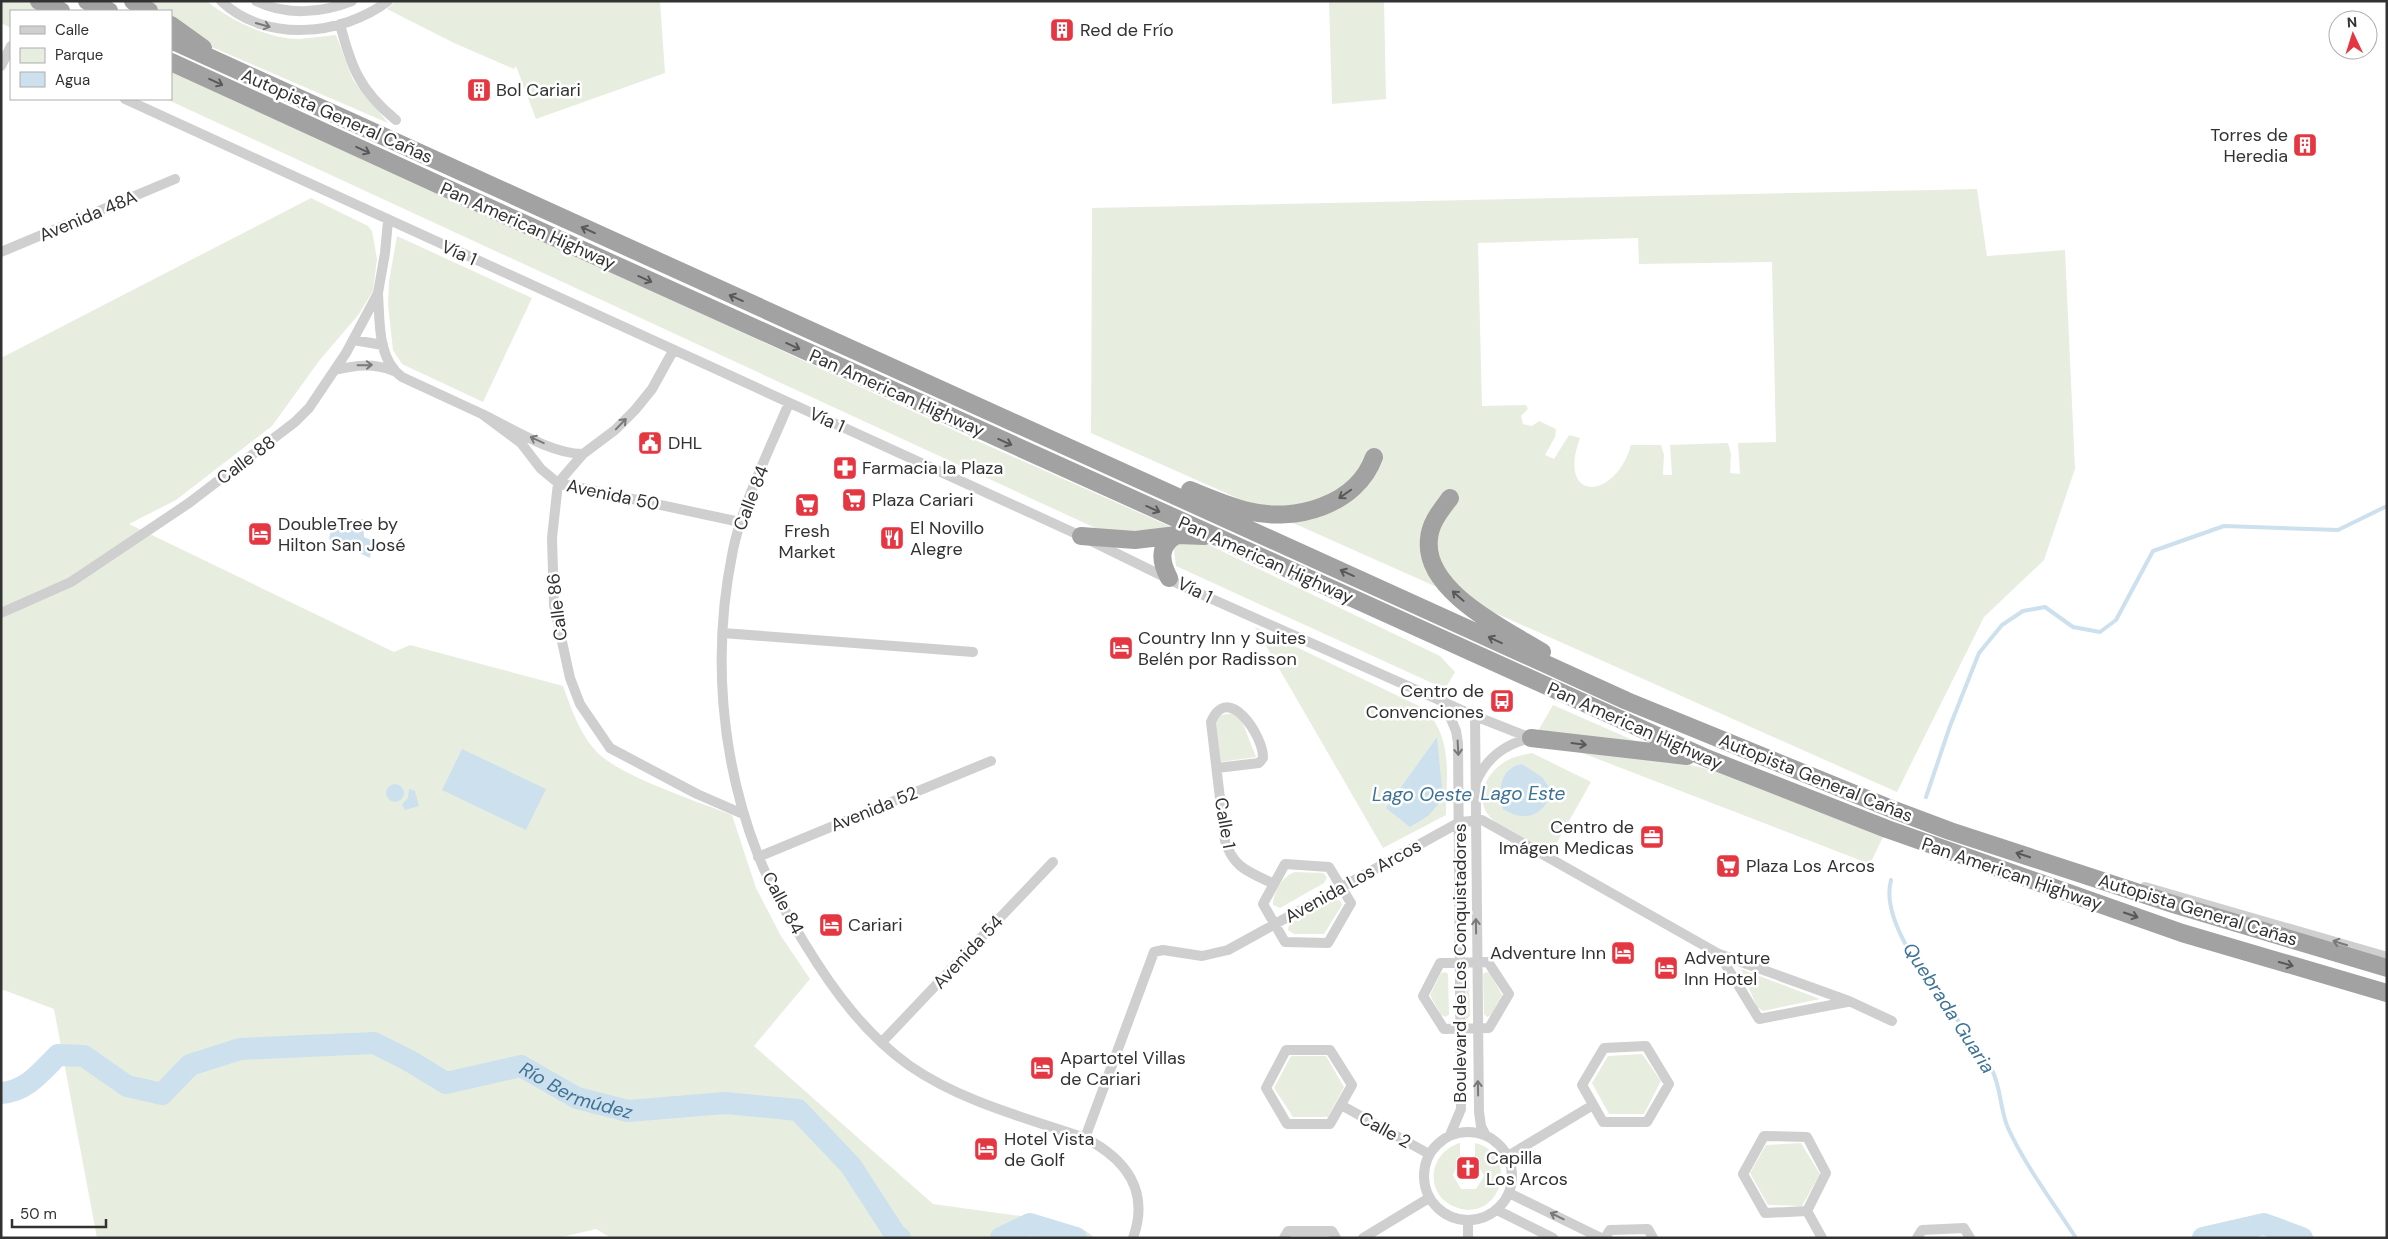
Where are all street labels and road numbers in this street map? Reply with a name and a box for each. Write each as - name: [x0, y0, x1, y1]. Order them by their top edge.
- street label: Autopista General Cañas: [238, 63, 436, 169]
- street label: Pan American Highway: [437, 177, 619, 275]
- street label: Avenida 48A: [35, 185, 141, 247]
- street label: Vía 1: [438, 235, 480, 271]
- street label: Pan American Highway: [806, 344, 988, 442]
- street label: Vía 1: [806, 402, 848, 438]
- street label: Calle 88: [212, 430, 280, 490]
- street label: Calle 84: [728, 462, 774, 534]
- street label: Avenida 50: [564, 473, 662, 517]
- street label: Pan American Highway: [1175, 511, 1357, 609]
- street label: Vía 1: [1173, 571, 1217, 609]
- street label: Calle 86: [541, 572, 573, 642]
- street label: Pan American Highway: [1544, 677, 1726, 775]
- street label: Autopista General Cañas: [1716, 728, 1916, 828]
- street label: Avenida 52: [827, 781, 921, 837]
- street label: Calle 1: [1209, 796, 1241, 850]
- street label: Boulevard de Los Conquistadores: [1448, 823, 1472, 1103]
- street label: Pan American Highway: [1919, 832, 2105, 916]
- street label: Avenida Los Arcos: [1280, 833, 1426, 929]
- street label: Calle 84: [757, 868, 809, 939]
- street label: Autopista General Cañas: [2096, 868, 2300, 952]
- street label: Avenida 54: [928, 910, 1008, 994]
- street label: Calle 2: [1355, 1106, 1415, 1154]

